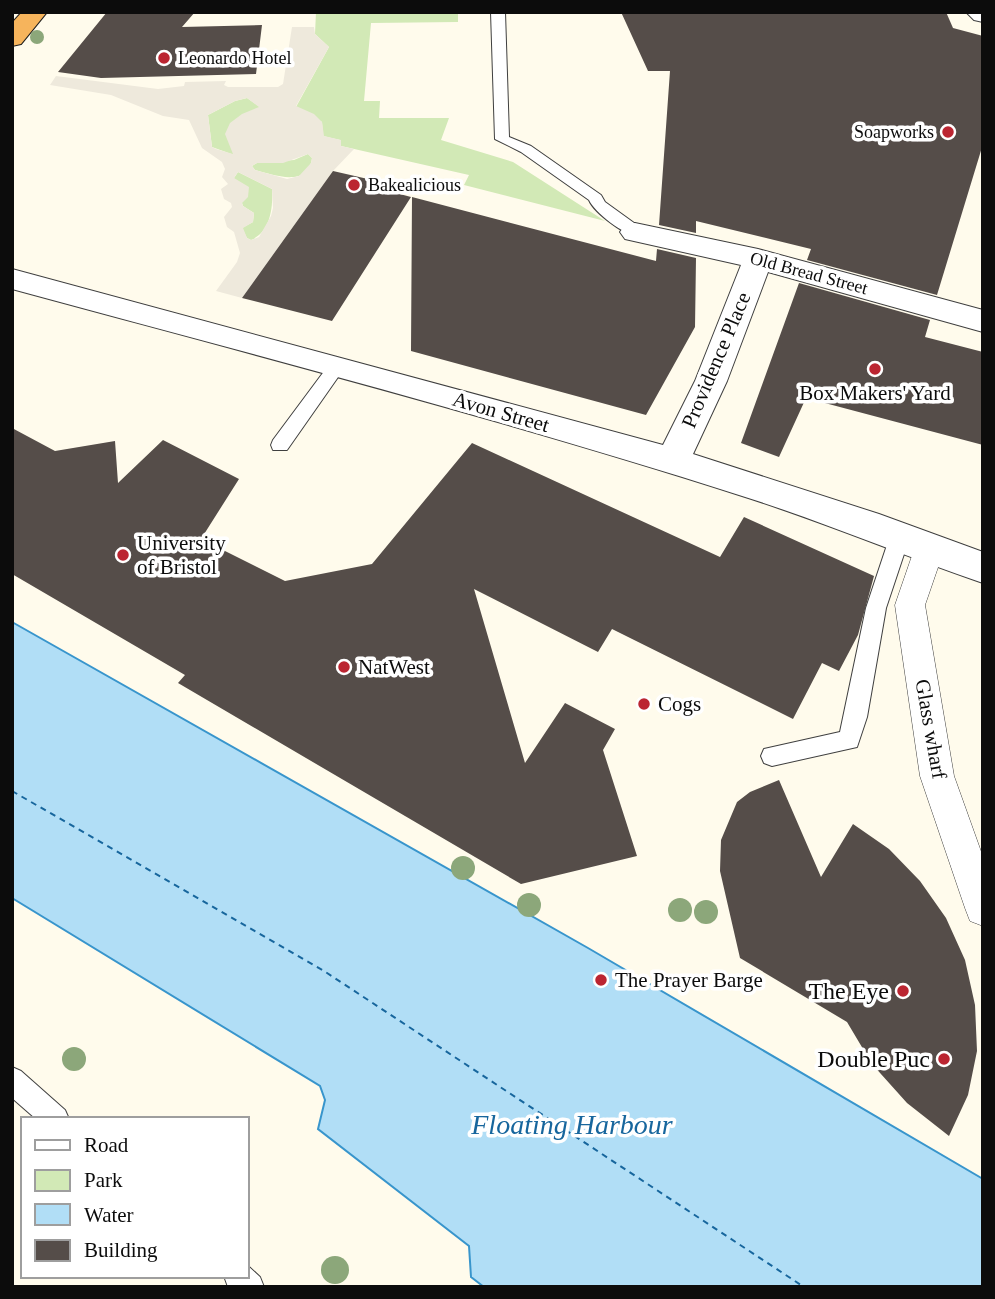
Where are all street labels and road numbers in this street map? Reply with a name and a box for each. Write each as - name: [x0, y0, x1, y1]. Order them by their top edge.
- street label: Old Bread Street: [748, 248, 870, 298]
- street label: Providence Place: [677, 288, 755, 432]
- street label: Avon Street: [450, 387, 552, 437]
- street label: Glass wharf: [910, 677, 952, 781]

